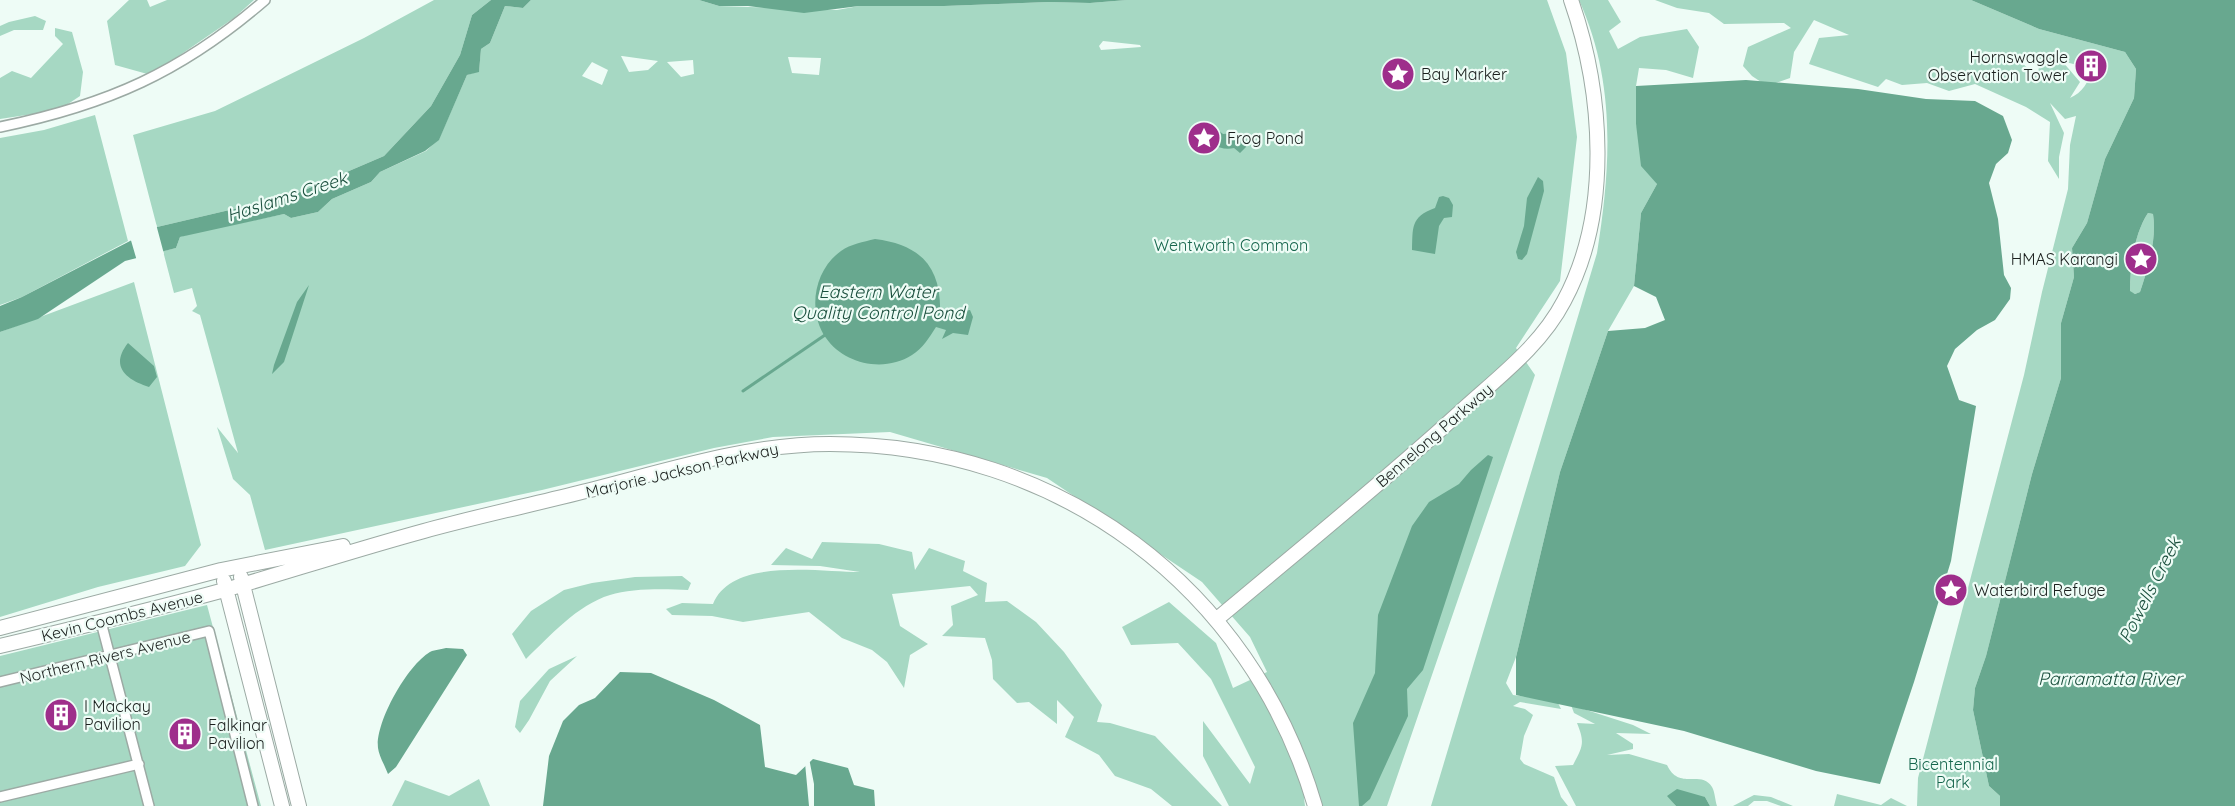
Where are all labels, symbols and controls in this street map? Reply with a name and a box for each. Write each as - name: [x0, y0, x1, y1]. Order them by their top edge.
- place label: Hornswaggle Observation Tower: [1928, 47, 2068, 85]
- building icon: Hornswaggle Observation Tower: [2073, 48, 2109, 84]
- place icon: Bay Marker: [1380, 56, 1416, 92]
- place label: Bay Marker: [1421, 64, 1507, 84]
- place icon: Frog Pond: [1186, 120, 1222, 156]
- place label: Frog Pond: [1227, 128, 1304, 148]
- water label: Haslams Creek: [224, 166, 351, 227]
- park label: Wentworth Common: [1154, 235, 1308, 255]
- place icon: HMAS Karangi: [2123, 241, 2159, 277]
- place label: HMAS Karangi: [2011, 249, 2118, 269]
- water label: Eastern Water Quality Control Pond: [792, 280, 966, 324]
- street label: Bennelong Parkway: [1371, 379, 1497, 491]
- street label: Marjorie Jackson Parkway: [584, 438, 780, 502]
- water label: Powells Creek: [2113, 532, 2187, 646]
- place icon: Waterbird Refuge: [1933, 572, 1969, 608]
- place label: Waterbird Refuge: [1974, 580, 2106, 600]
- street label: Kevin Coombs Avenue: [39, 586, 205, 646]
- street label: Northern Rivers Avenue: [18, 626, 192, 688]
- water label: Parramatta River: [2038, 667, 2184, 690]
- place label: I Mackay Pavilion: [84, 696, 151, 734]
- building icon: I Mackay Pavilion: [43, 697, 79, 733]
- place label: Falkinar Pavilion: [208, 715, 267, 753]
- building icon: Falkinar Pavilion: [167, 716, 203, 752]
- park label: Bicentennial Park: [1908, 754, 1998, 792]

